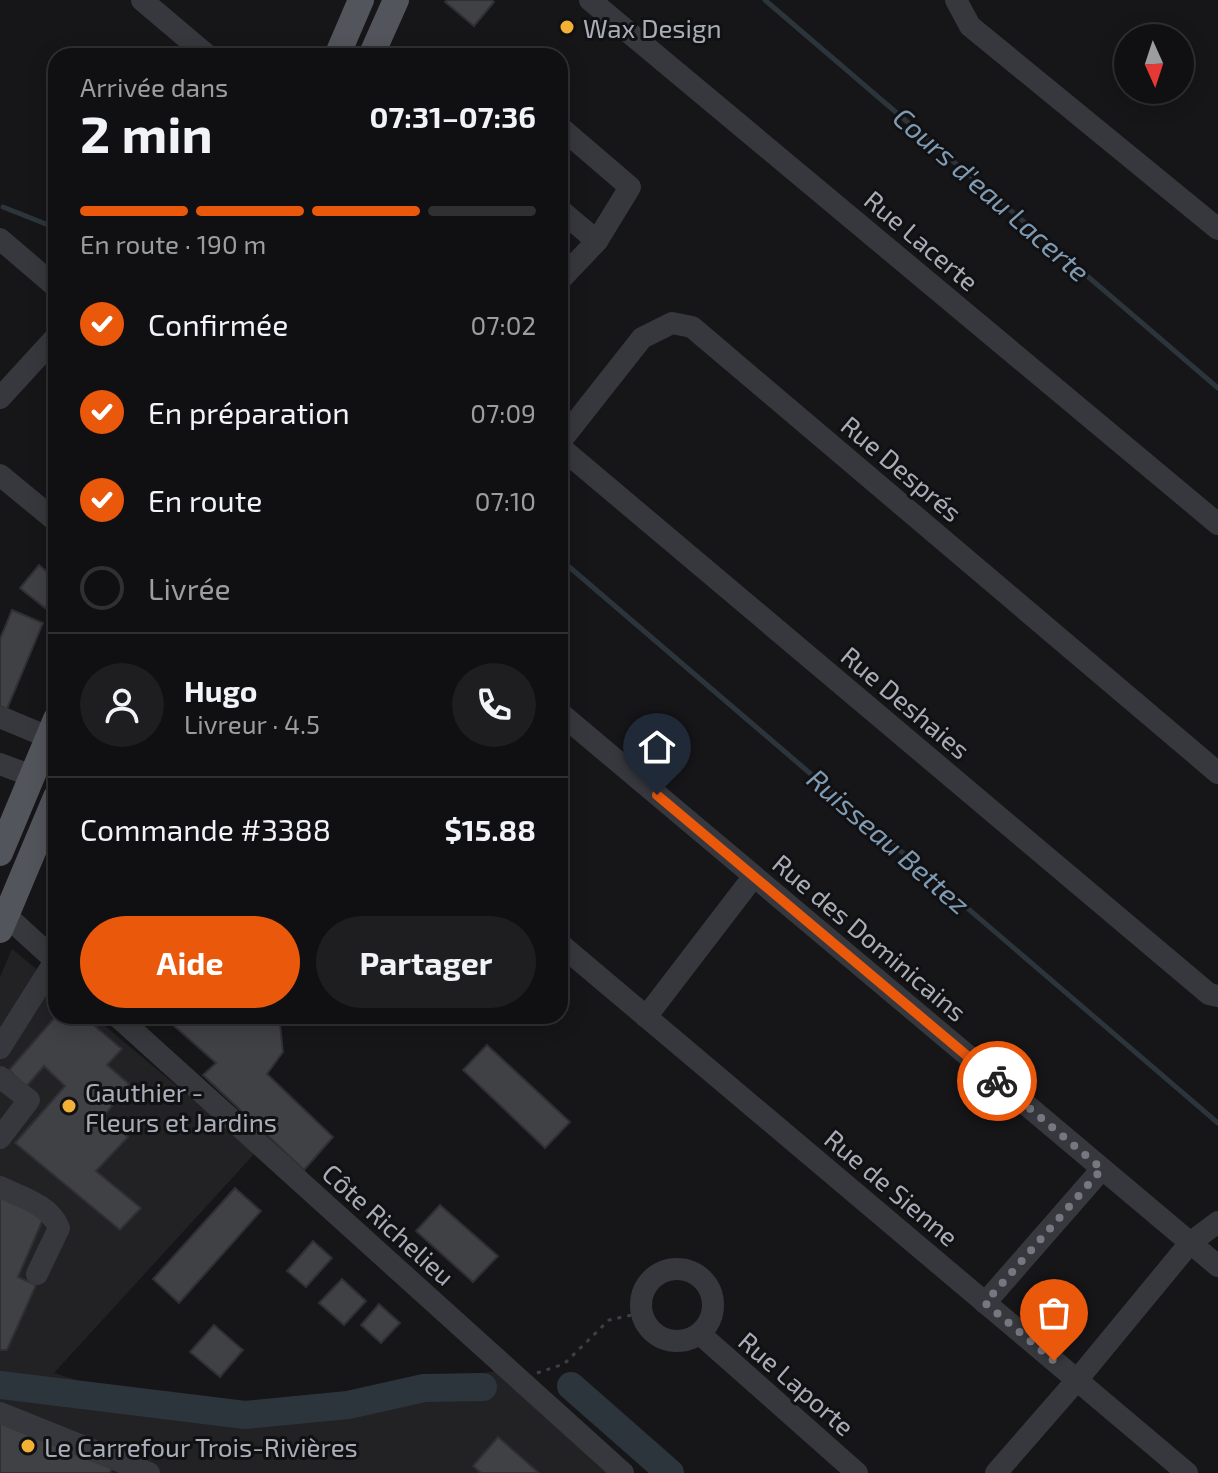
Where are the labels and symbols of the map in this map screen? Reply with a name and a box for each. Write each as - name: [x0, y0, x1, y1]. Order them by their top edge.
- place label: Wax Design: [583, 12, 722, 43]
- marker: Wax Design: [558, 18, 576, 36]
- north arrow: [1114, 24, 1194, 104]
- water label: Cours d'eau Lacerte: [887, 100, 1097, 288]
- street label: Rue Lacerte: [859, 183, 985, 297]
- street label: Rue Després: [836, 409, 968, 527]
- street label: Rue Deshaies: [835, 639, 977, 765]
- pin: [623, 713, 691, 795]
- water label: Ruisseau Bettez: [801, 761, 977, 921]
- street label: Rue des Dominicains: [767, 847, 973, 1027]
- courier: [957, 1041, 1037, 1121]
- place label: Gauthier - Fleurs et Jardins: [85, 1076, 277, 1137]
- marker: Gauthier - Fleurs et Jardins: [60, 1097, 78, 1115]
- street label: Rue de Sienne: [819, 1122, 965, 1252]
- street label: Côte Richelieu: [317, 1157, 461, 1291]
- pin: [1020, 1279, 1088, 1361]
- street label: Rue Laporte: [733, 1325, 861, 1441]
- place label: Le Carrefour Trois-Rivières: [44, 1431, 358, 1462]
- marker: Le Carrefour Trois-Rivières: [19, 1437, 37, 1455]

